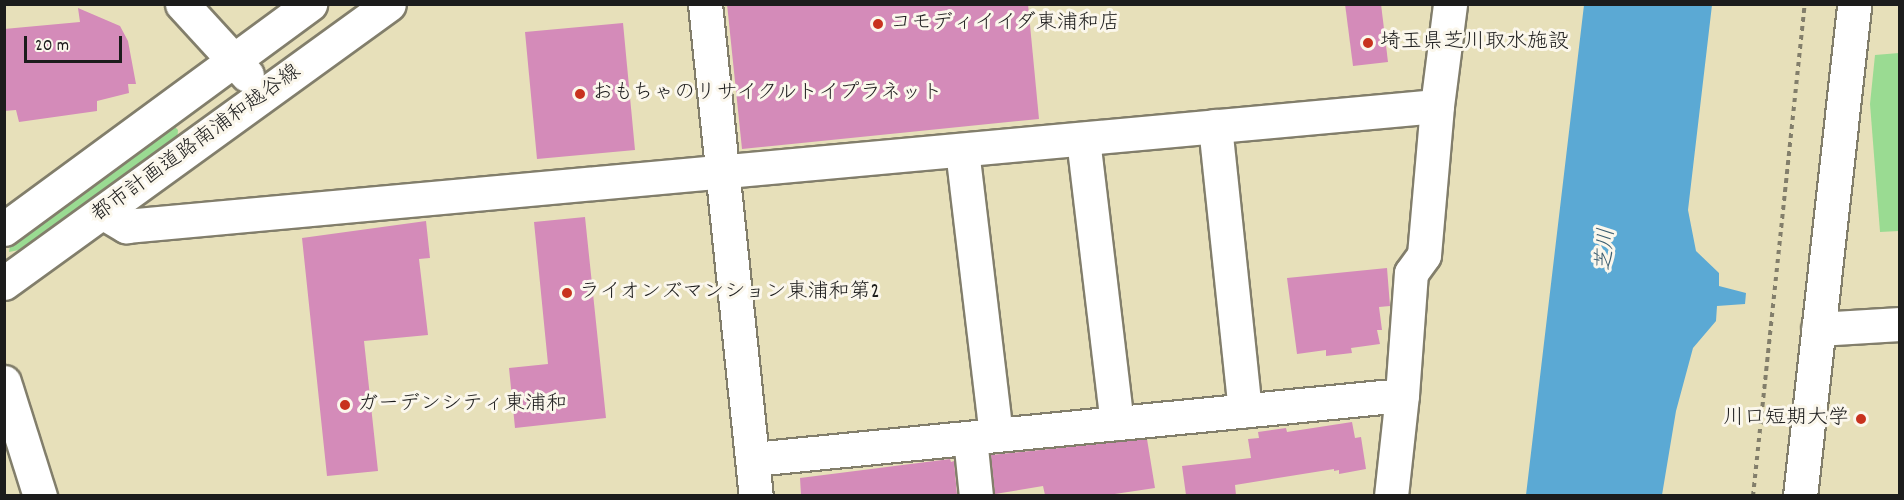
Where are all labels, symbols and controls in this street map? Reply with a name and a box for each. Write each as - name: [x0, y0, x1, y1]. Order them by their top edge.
- place label: コモディイイダ東浦和店: [890, 11, 1121, 37]
- marker: コモディイイダ東浦和店: [871, 17, 885, 31]
- scale bar: [27, 24, 124, 62]
- place label: 埼玉県芝川取水施設: [1380, 30, 1569, 56]
- text: 20 m: [35, 34, 69, 59]
- marker: 埼玉県芝川取水施設: [1361, 36, 1375, 50]
- street label: 都市計画道路南浦和越谷線: [88, 60, 306, 228]
- place label: おもちゃのリサイクルトイプラネット: [592, 81, 949, 107]
- marker: おもちゃのリサイクルトイプラネット: [573, 87, 587, 101]
- water label: 芝川: [1592, 227, 1622, 273]
- place label: ライオンズマンション東浦和第2: [579, 280, 882, 306]
- marker: ライオンズマンション東浦和第2: [560, 286, 574, 300]
- place label: ガーデンシティ東浦和: [357, 392, 567, 418]
- marker: ガーデンシティ東浦和: [338, 398, 352, 412]
- place label: 川口短期大学: [1723, 406, 1849, 432]
- marker: 川口短期大学: [1854, 412, 1868, 426]

